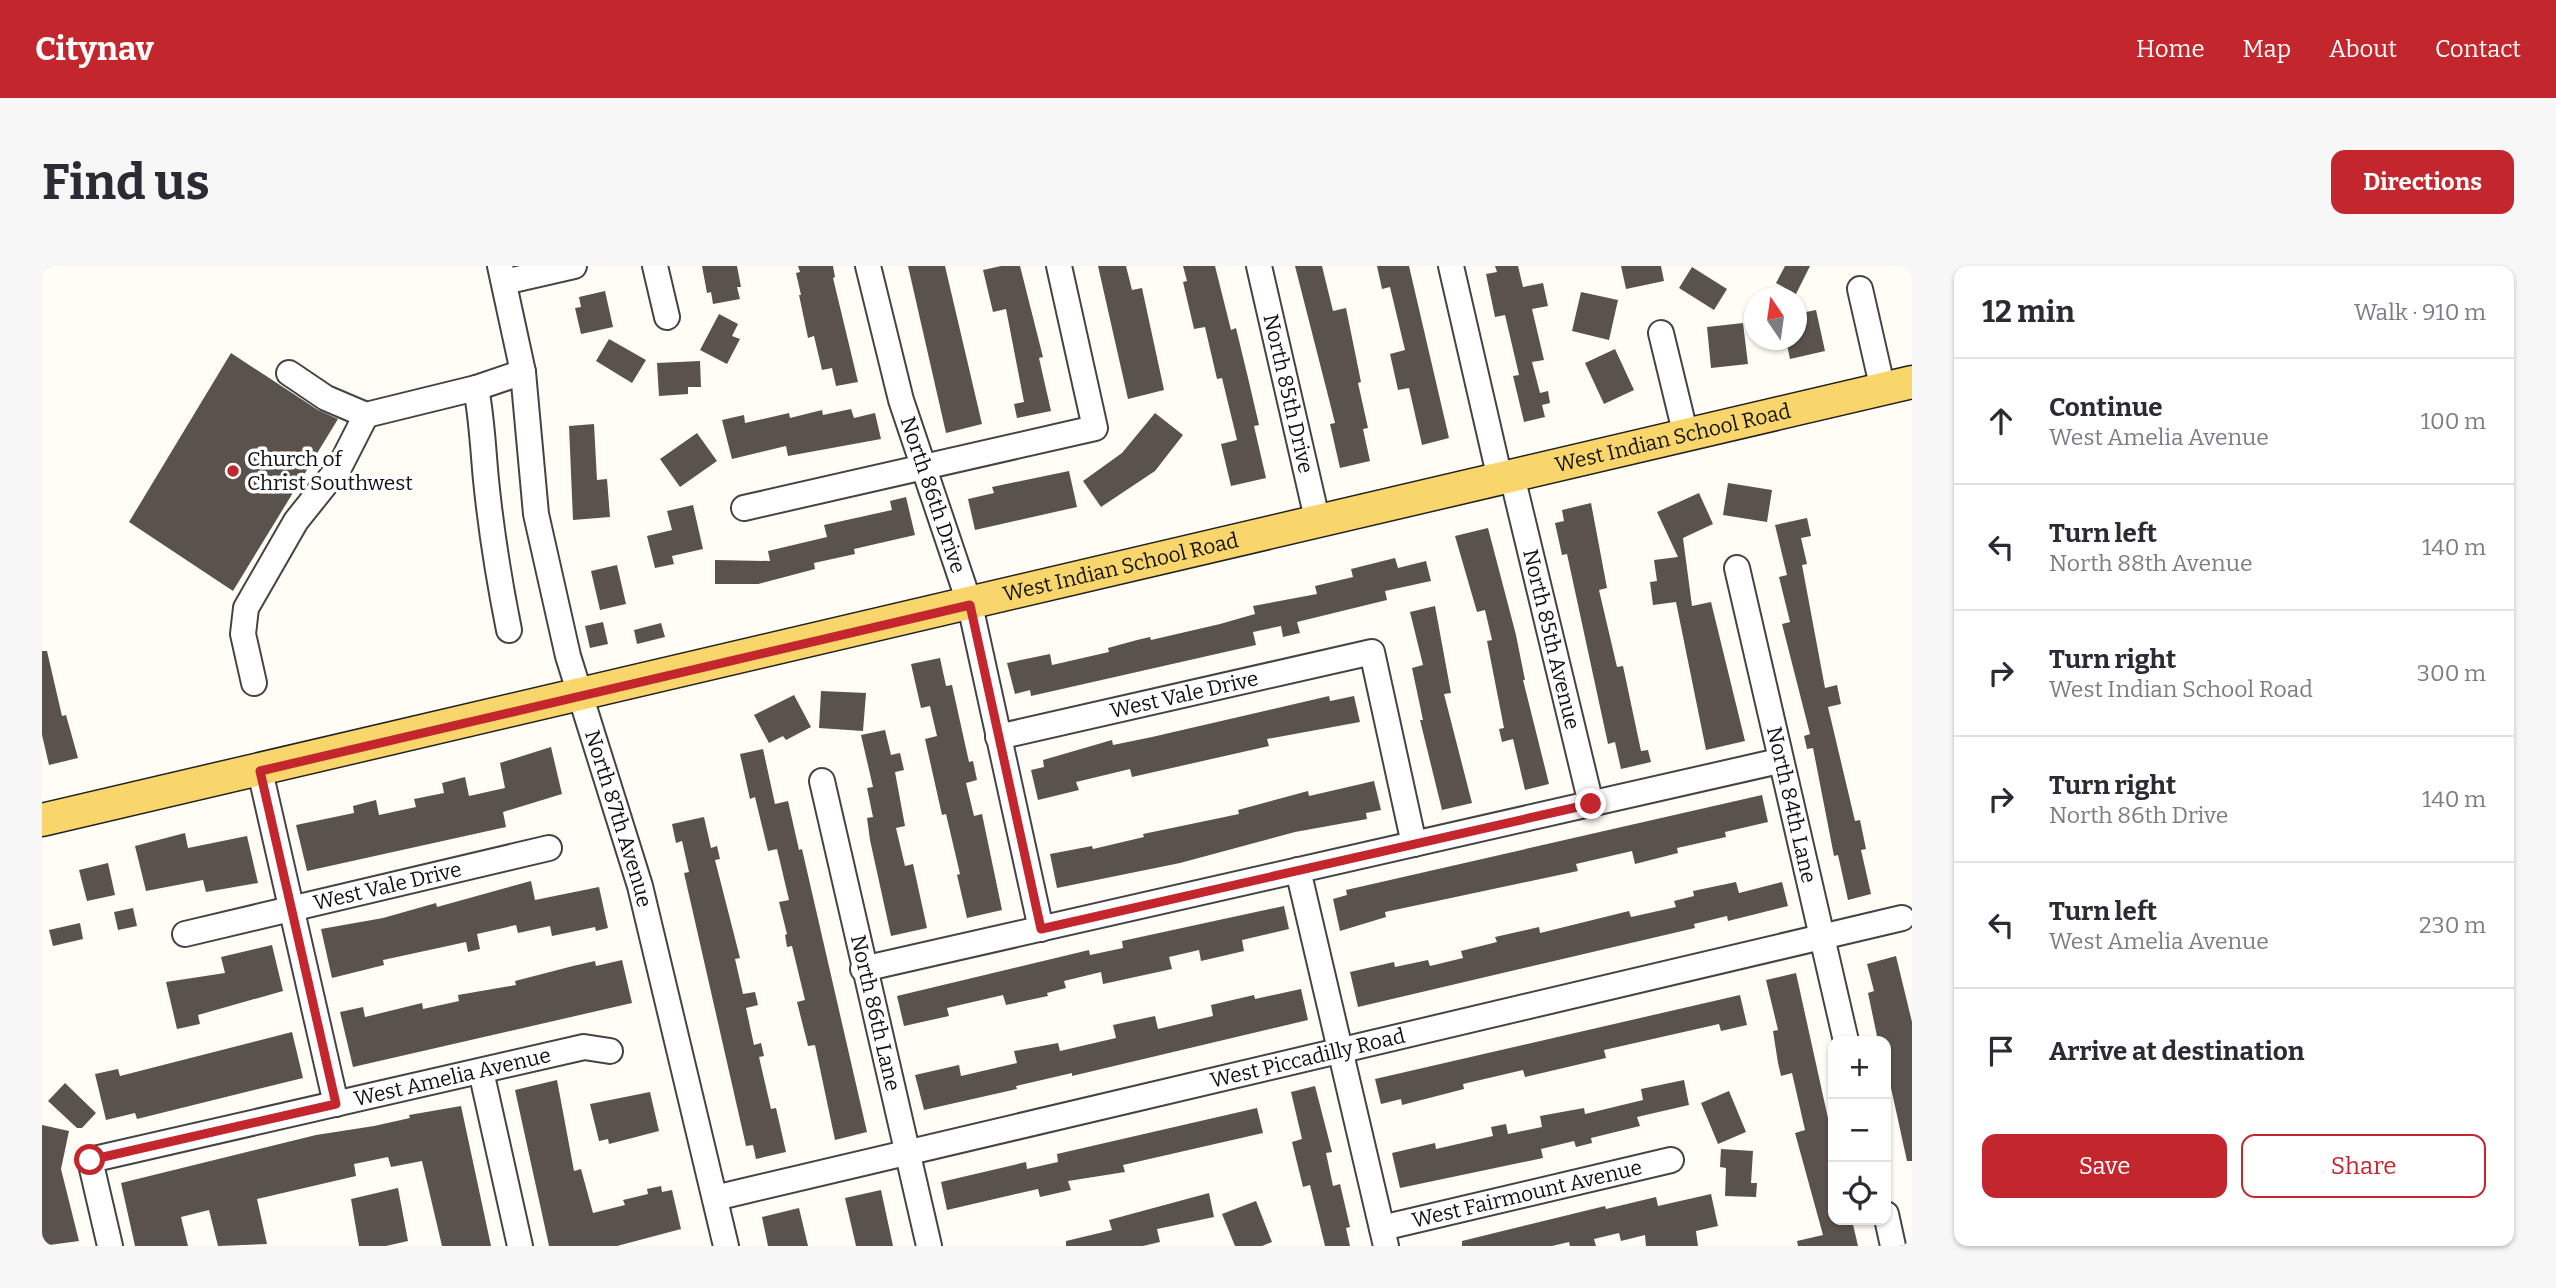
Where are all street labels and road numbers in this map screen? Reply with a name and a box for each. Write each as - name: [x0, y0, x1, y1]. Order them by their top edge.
- street label: North 85th Drive: [1257, 312, 1319, 476]
- street label: West Indian School Road: [1553, 398, 1793, 478]
- street label: North 86th Drive: [894, 413, 971, 577]
- street label: West Indian School Road: [1000, 527, 1241, 607]
- street label: North 85th Avenue: [1517, 546, 1586, 732]
- street label: West Vale Drive: [1108, 665, 1261, 724]
- street label: North 84th Lane: [1761, 724, 1822, 885]
- street label: North 87th Avenue: [579, 727, 658, 910]
- street label: West Vale Drive: [311, 856, 464, 916]
- street label: North 86th Lane: [845, 932, 906, 1094]
- street label: West Piccadilly Road: [1208, 1023, 1408, 1094]
- street label: West Amelia Avenue: [351, 1042, 553, 1112]
- street label: West Fairmount Avenue: [1409, 1154, 1645, 1233]

